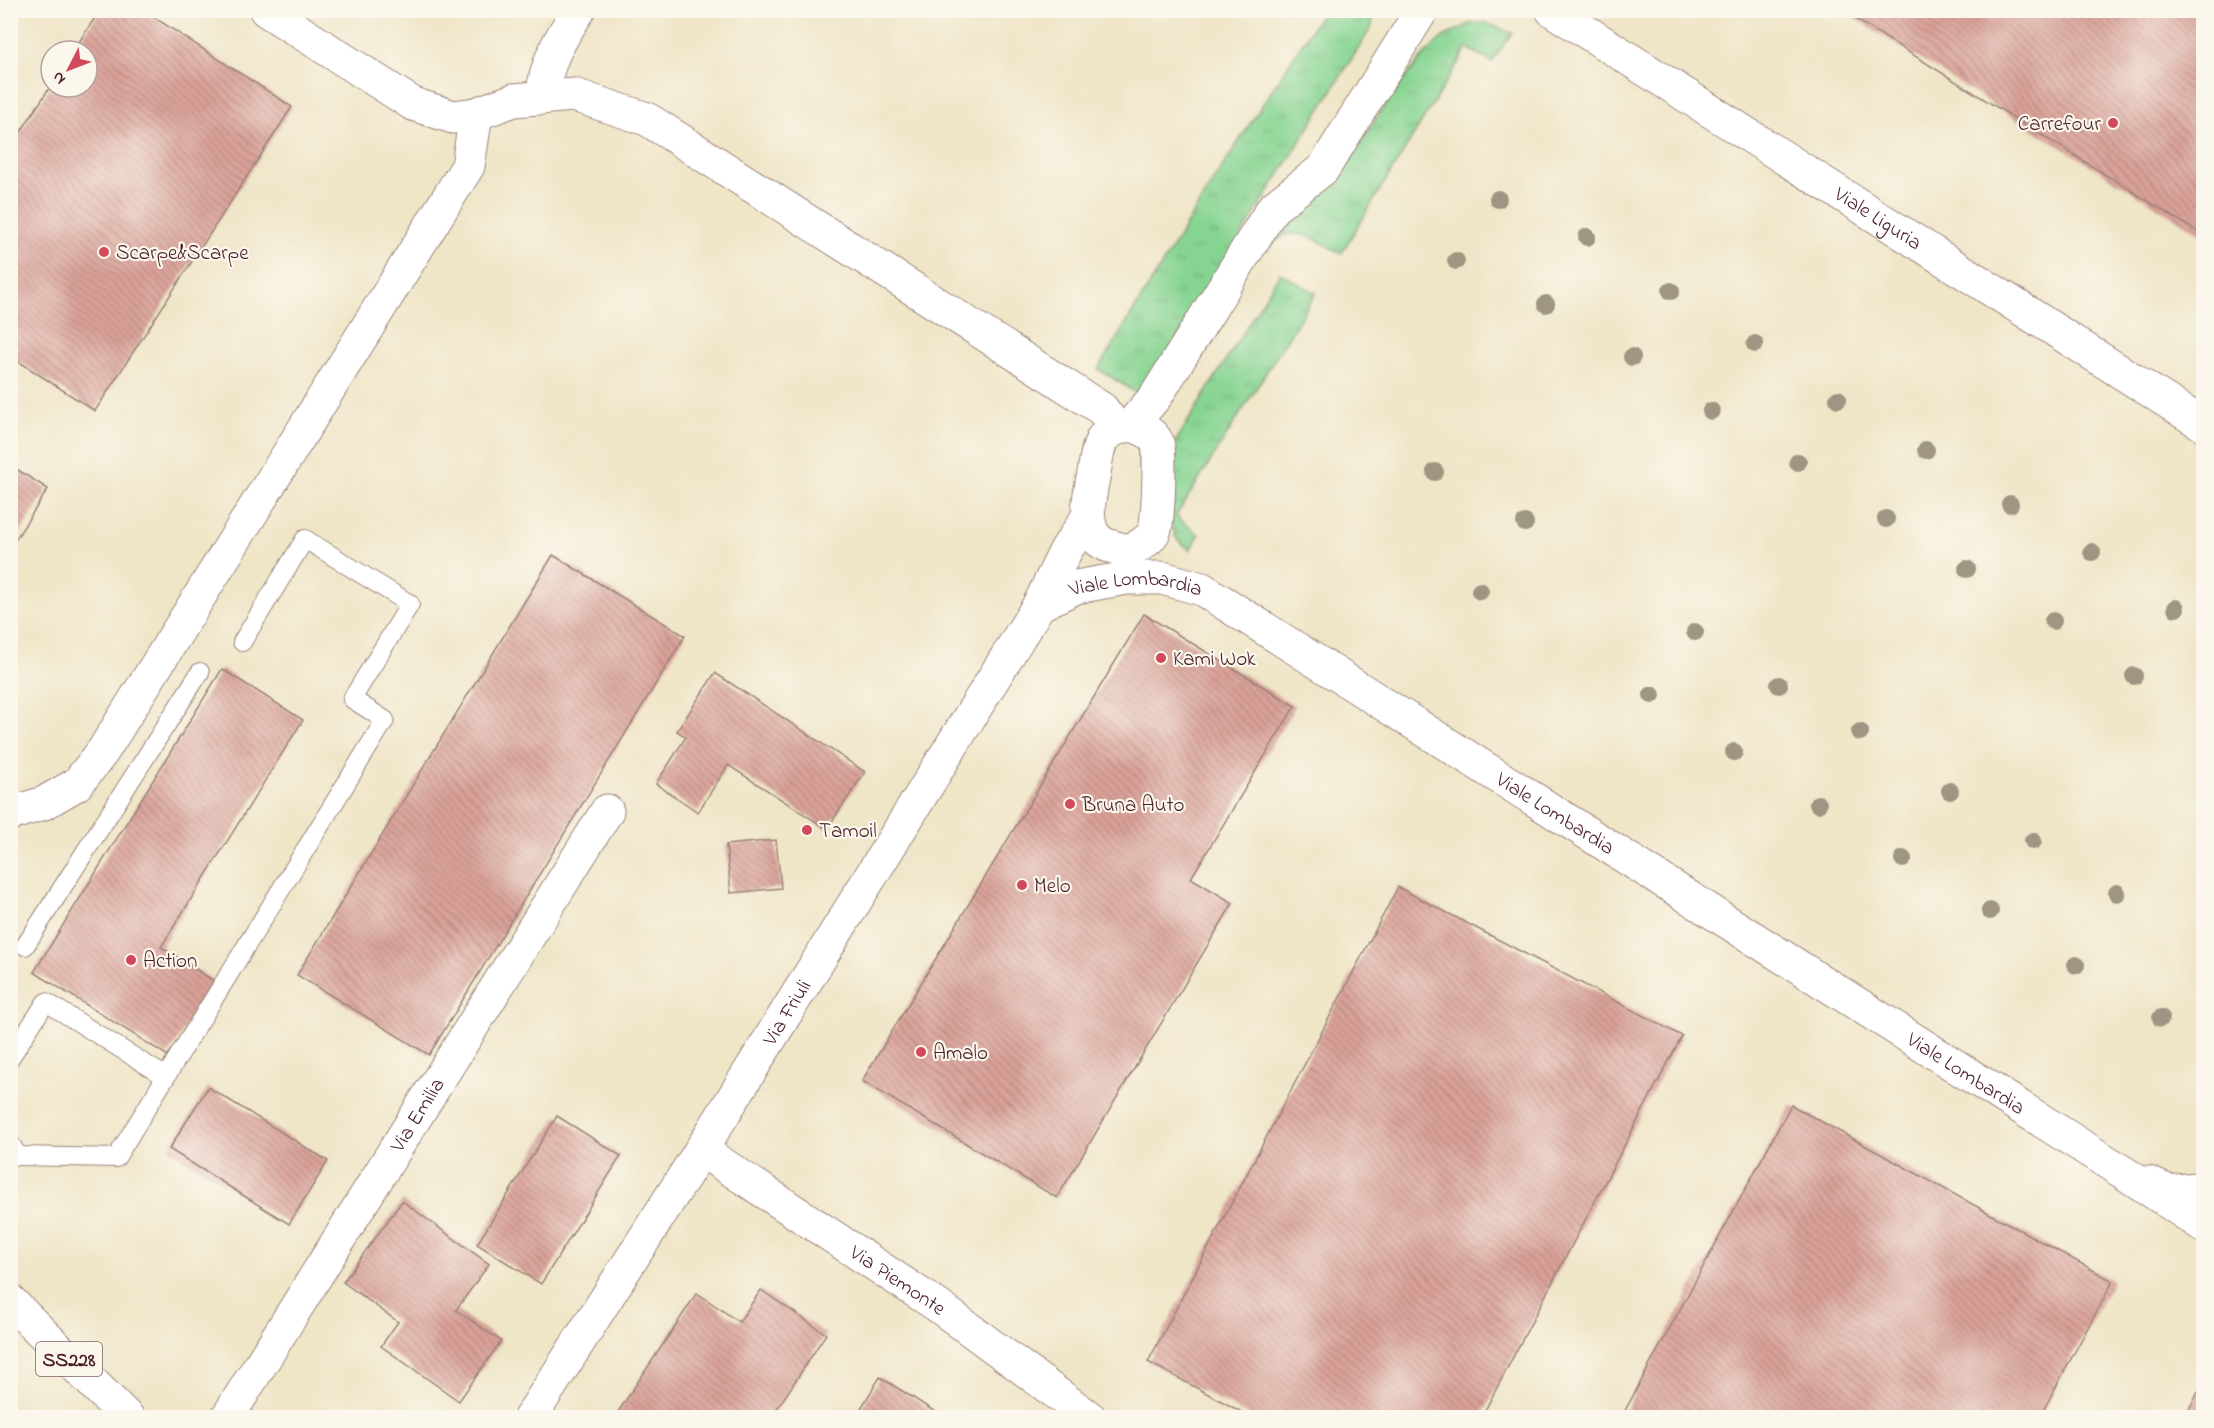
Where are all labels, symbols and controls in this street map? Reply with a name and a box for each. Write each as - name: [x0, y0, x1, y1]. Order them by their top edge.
- north arrow: [39, 39, 99, 99]
- text: N: [47, 66, 72, 90]
- place label: Carrefour: [2018, 110, 2101, 140]
- marker: Carrefour: [2106, 116, 2120, 130]
- street label: Viale Liguria: [1827, 180, 1927, 259]
- place label: Scarpe&Scarpe: [116, 239, 249, 269]
- marker: Scarpe&Scarpe: [97, 245, 111, 259]
- street label: Viale Lombardia: [1063, 564, 1206, 606]
- place label: Kami Wok: [1173, 645, 1256, 675]
- marker: Kami Wok: [1154, 651, 1168, 665]
- street label: Viale Lombardia: [1489, 765, 1620, 863]
- place label: Bruna Auto: [1081, 791, 1184, 821]
- marker: Bruna Auto: [1063, 797, 1077, 811]
- place label: Tamoil: [819, 817, 877, 847]
- marker: Tamoil: [800, 823, 814, 837]
- place label: Melo: [1034, 872, 1071, 902]
- marker: Melo: [1015, 878, 1029, 892]
- place label: Action: [143, 947, 197, 977]
- marker: Action: [124, 953, 138, 967]
- street label: Via Friuli: [756, 974, 820, 1053]
- street label: Viale Lombardia: [1899, 1025, 2030, 1123]
- place label: Amalo: [933, 1039, 988, 1069]
- marker: Amalo: [914, 1045, 928, 1059]
- street label: Via Emilia: [383, 1073, 453, 1160]
- street label: Via Piemonte: [842, 1238, 952, 1324]
- road number: SS228: [36, 1342, 102, 1376]

